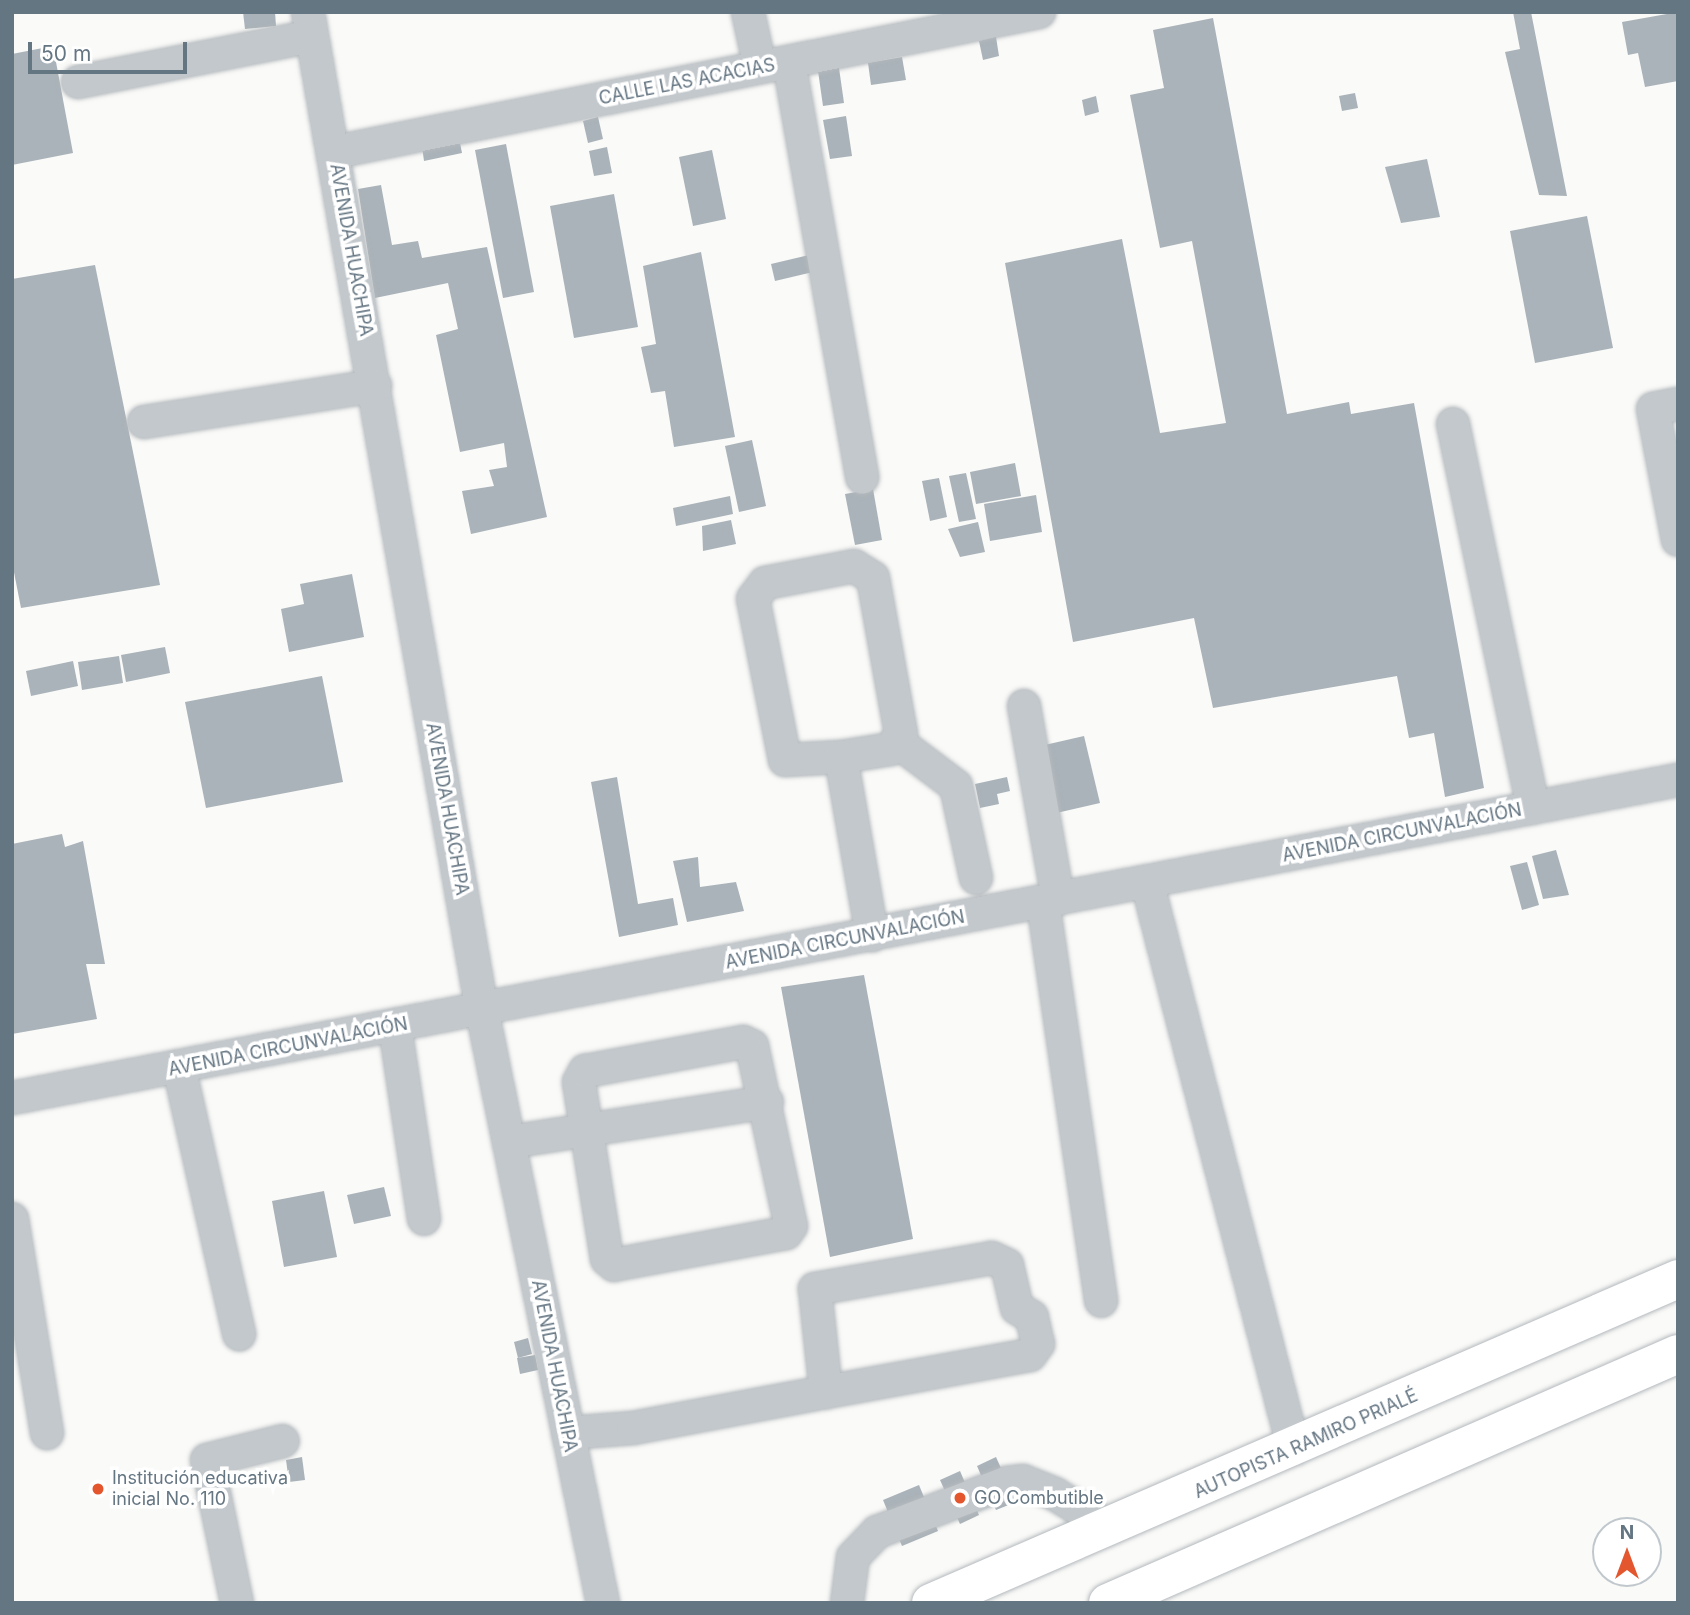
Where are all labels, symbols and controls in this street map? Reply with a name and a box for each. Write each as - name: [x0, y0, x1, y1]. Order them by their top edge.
- scale bar: [32, 28, 191, 72]
- text: 50 m: [41, 41, 91, 66]
- street label: CALLE LAS ACACIAS: [597, 54, 777, 110]
- street label: AVENIDA HUACHIPA: [325, 162, 377, 338]
- street label: AVENIDA HUACHIPA: [421, 721, 473, 897]
- street label: AVENIDA CIRCUNVALACIÓN: [1281, 799, 1523, 867]
- street label: AVENIDA CIRCUNVALACIÓN: [724, 906, 966, 974]
- street label: AVENIDA CIRCUNVALACIÓN: [167, 1013, 409, 1081]
- street label: AVENIDA HUACHIPA: [527, 1278, 581, 1454]
- street label: AUTOPISTA RAMIRO PRIALÉ: [1191, 1385, 1421, 1503]
- place label: Institución educativa inicial No. 110: [112, 1468, 288, 1510]
- marker: Institución educativa inicial No. 110: [90, 1481, 106, 1497]
- place label: GO Combutible: [974, 1487, 1104, 1509]
- marker: GO Combutible: [952, 1490, 968, 1506]
- north arrow: [1592, 1517, 1662, 1587]
- text: N: [1620, 1521, 1634, 1544]

